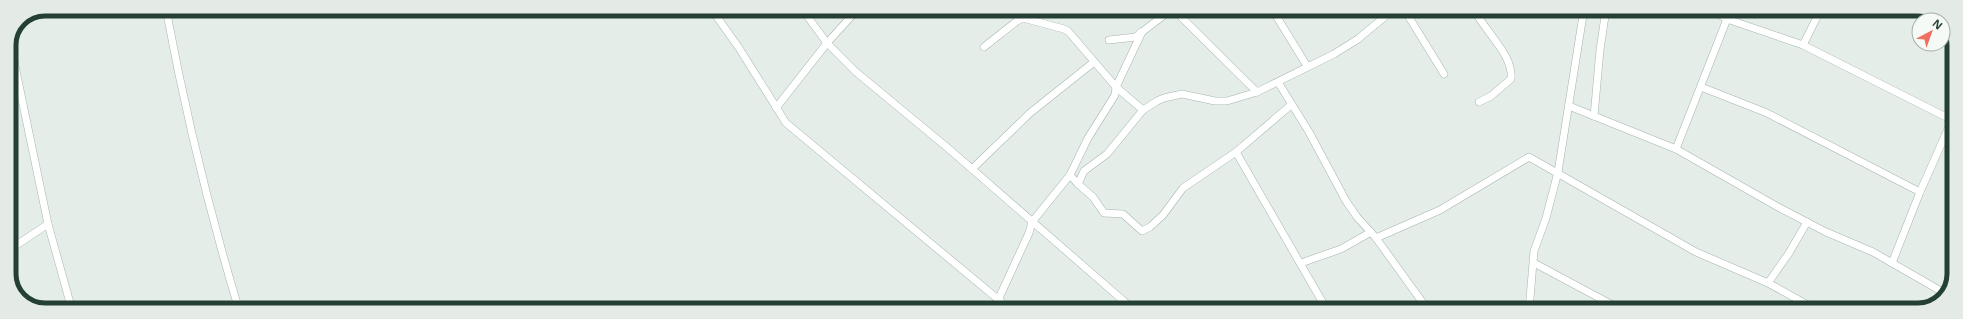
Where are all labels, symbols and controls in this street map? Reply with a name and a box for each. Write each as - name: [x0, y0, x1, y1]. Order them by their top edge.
- north arrow: [1911, 12, 1951, 52]
- text: N: [1930, 15, 1946, 33]

